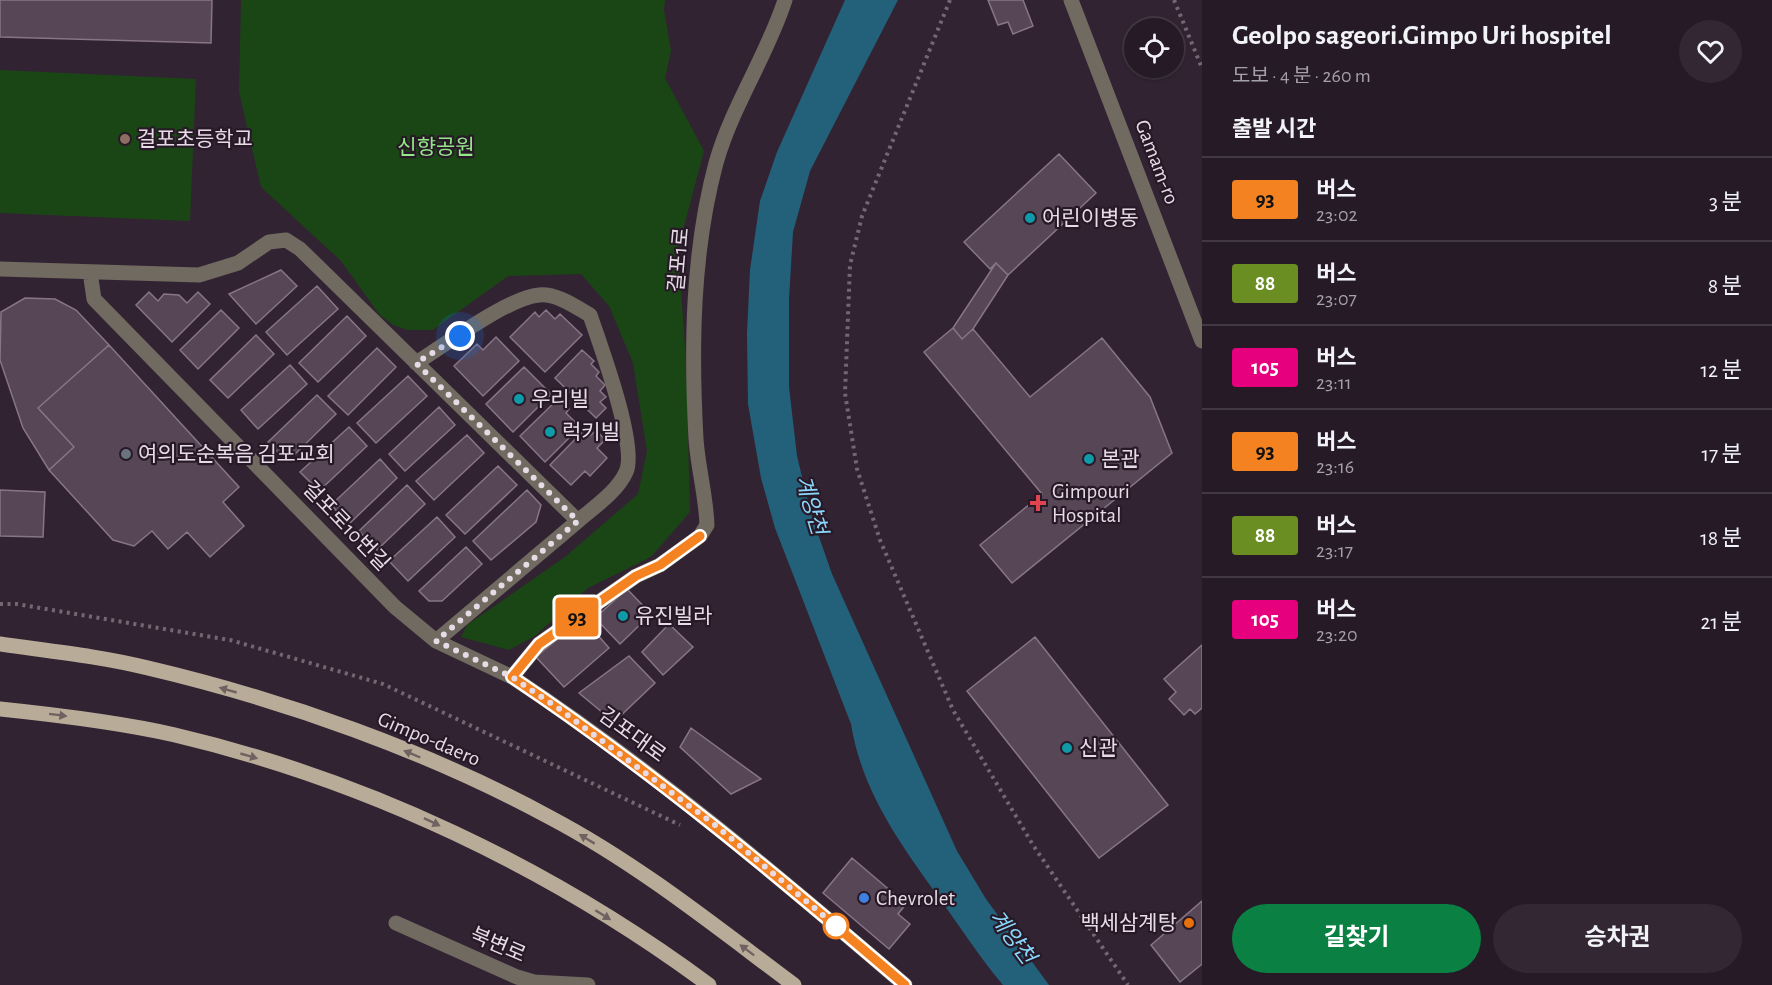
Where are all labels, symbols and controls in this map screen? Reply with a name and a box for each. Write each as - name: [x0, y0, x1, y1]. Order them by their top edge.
- map controls: [1124, 18, 1184, 78]
- button: locate: [1124, 18, 1184, 78]
- button: heart: [1679, 20, 1742, 83]
- text: Geolpo sageori.Gimpo Uri hospitel: [1232, 22, 1612, 50]
- text: 도보 · 4 분 · 260 m: [1232, 66, 1371, 86]
- street label: Gamam-ro: [1131, 117, 1183, 207]
- text: 출발 시간: [1232, 118, 1316, 140]
- place label: 걸포초등학교: [137, 128, 253, 150]
- marker: 걸포초등학교: [118, 132, 132, 146]
- park label: 신향공원: [397, 136, 475, 158]
- text: 버스: [1316, 179, 1356, 201]
- text: 93: [1255, 189, 1275, 210]
- text: 3 분: [1709, 191, 1742, 213]
- text: 23:02: [1316, 205, 1358, 225]
- place label: 어린이병동: [1042, 207, 1139, 229]
- marker: 어린이병동: [1023, 211, 1037, 225]
- street label: 걸포1로: [665, 227, 692, 293]
- text: 버스: [1316, 263, 1356, 285]
- text: 88: [1255, 273, 1275, 294]
- text: 8 분: [1708, 275, 1742, 297]
- text: 23:07: [1316, 289, 1357, 309]
- your location: [445, 321, 475, 351]
- text: 버스: [1316, 347, 1356, 369]
- text: 105: [1251, 357, 1279, 378]
- text: 12 분: [1701, 359, 1742, 381]
- text: 23:11: [1316, 373, 1352, 393]
- place label: 우리빌: [531, 388, 589, 410]
- marker: 우리빌: [512, 392, 526, 406]
- place label: 럭키빌: [562, 421, 620, 443]
- marker: 럭키빌: [543, 425, 557, 439]
- text: 버스: [1316, 431, 1356, 453]
- text: 93: [1255, 441, 1275, 462]
- place label: 여의도순복음 김포교회: [138, 443, 335, 465]
- text: 17 분: [1701, 443, 1742, 465]
- marker: 여의도순복음 김포교회: [119, 447, 133, 461]
- place label: 본관: [1101, 448, 1140, 470]
- marker: 본관: [1082, 452, 1096, 466]
- text: 23:16: [1316, 457, 1354, 477]
- water label: 계양천: [792, 472, 832, 540]
- street label: 걸포로10번길: [299, 477, 394, 575]
- place label: Gimpouri Hospital: [1052, 481, 1130, 526]
- marker: Gimpouri Hospital: [1029, 494, 1047, 512]
- text: 버스: [1316, 515, 1356, 537]
- text: 88: [1255, 525, 1275, 546]
- text: 18 분: [1700, 527, 1742, 549]
- text: 23:17: [1316, 541, 1353, 561]
- line badge: 93: [550, 598, 604, 636]
- text: 버스: [1316, 599, 1356, 621]
- place label: 유진빌라: [635, 605, 712, 627]
- text: 93: [567, 607, 587, 628]
- marker: 유진빌라: [616, 609, 630, 623]
- text: 105: [1251, 609, 1279, 630]
- text: 21 분: [1701, 611, 1742, 633]
- text: 23:20: [1316, 625, 1358, 645]
- one-way arrow: [219, 685, 237, 694]
- street label: 김포대로: [595, 703, 670, 766]
- street label: Gimpo-daero: [375, 708, 483, 770]
- one-way arrow: [49, 711, 68, 720]
- place label: 신관: [1079, 737, 1118, 759]
- marker: 신관: [1060, 741, 1074, 755]
- one-way arrow: [403, 749, 421, 758]
- one-way arrow: [240, 752, 258, 761]
- one-way arrow: [423, 818, 440, 827]
- one-way arrow: [579, 834, 595, 845]
- place label: Chevrolet: [876, 888, 955, 909]
- marker: Chevrolet: [857, 891, 871, 905]
- button: 길찾기: [1232, 904, 1481, 973]
- button: 승차권: [1493, 904, 1742, 973]
- water label: 계양천: [985, 906, 1042, 970]
- one-way arrow: [595, 910, 611, 921]
- place label: 백세삼계탕: [1080, 912, 1177, 934]
- unlabelled marker: [823, 913, 849, 939]
- marker: 백세삼계탕: [1182, 916, 1196, 930]
- street label: 북변로: [467, 923, 529, 966]
- one-way arrow: [740, 944, 755, 956]

